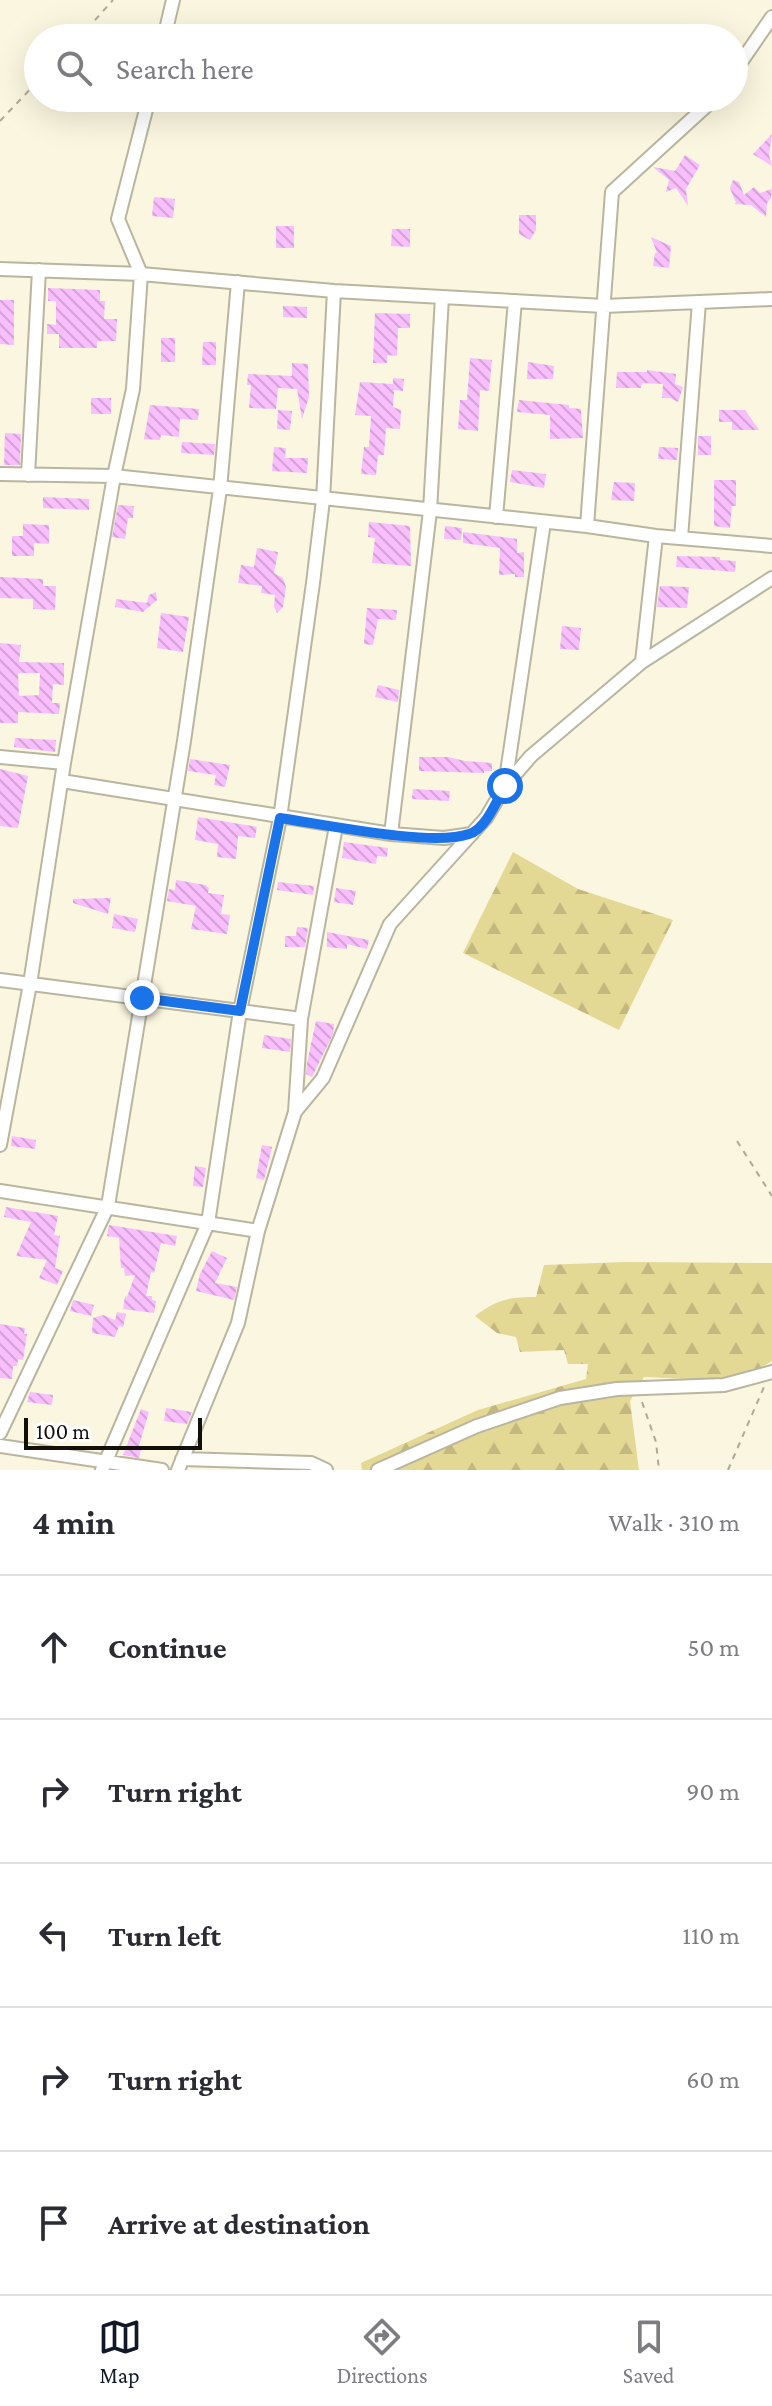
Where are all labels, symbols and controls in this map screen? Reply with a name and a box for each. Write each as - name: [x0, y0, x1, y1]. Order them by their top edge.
- search box: [24, 24, 748, 112]
- icon: search: [52, 46, 96, 90]
- text: Search here: [116, 52, 254, 85]
- route start: [487, 768, 523, 804]
- route end: [124, 980, 160, 1016]
- scale bar: [24, 1414, 202, 1450]
- text: 100 m: [36, 1419, 90, 1444]
- text: 4 min: [32, 1504, 115, 1541]
- text: Walk · 310 m: [609, 1508, 740, 1537]
- icon: ahead: [32, 1625, 76, 1669]
- text: Continue: [108, 1631, 227, 1664]
- text: 50 m: [687, 1633, 740, 1662]
- icon: right: [32, 1769, 76, 1813]
- text: Turn right: [108, 1775, 242, 1808]
- text: 90 m: [686, 1777, 740, 1806]
- icon: left: [32, 1913, 76, 1957]
- text: Turn left: [108, 1919, 221, 1952]
- text: 110 m: [682, 1921, 740, 1950]
- icon: right: [32, 2057, 76, 2101]
- text: Turn right: [108, 2063, 242, 2096]
- text: 60 m: [686, 2065, 740, 2094]
- icon: arrive: [32, 2201, 76, 2245]
- text: Arrive at destination: [108, 2207, 370, 2240]
- tab: Map: [98, 2315, 142, 2388]
- tab: Directions: [337, 2315, 428, 2388]
- tab: Saved: [623, 2315, 674, 2388]

